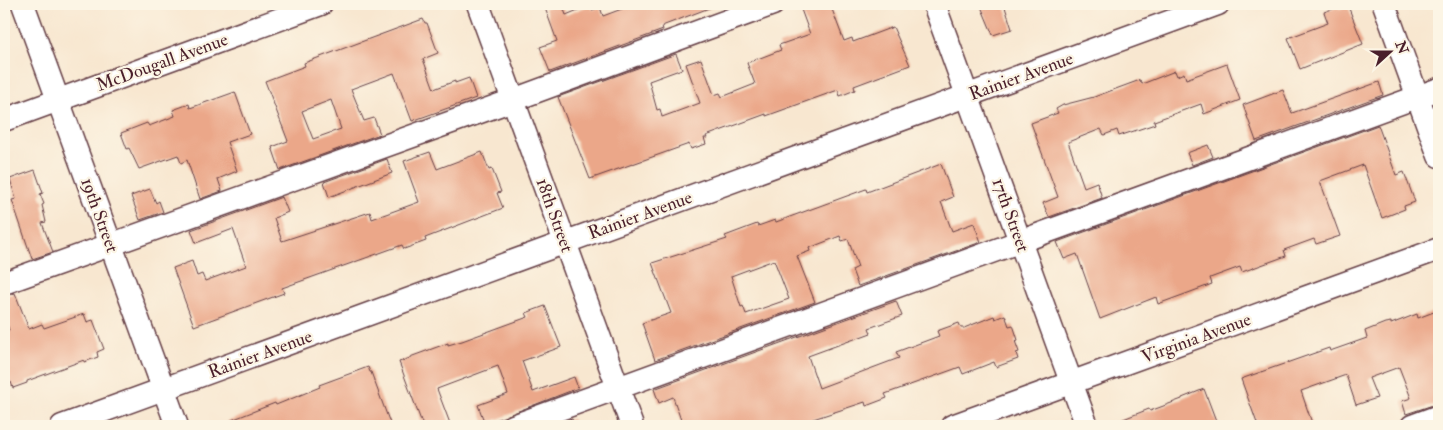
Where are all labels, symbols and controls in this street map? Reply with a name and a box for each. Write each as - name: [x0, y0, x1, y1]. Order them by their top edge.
- street label: McDougall Avenue: [93, 28, 232, 97]
- north arrow: [1366, 28, 1416, 78]
- text: N: [1391, 38, 1412, 57]
- street label: Rainier Avenue: [966, 47, 1077, 106]
- street label: 19th Street: [75, 175, 124, 256]
- street label: 18th Street: [530, 175, 579, 256]
- street label: 17th Street: [987, 175, 1035, 255]
- street label: Rainier Avenue: [585, 186, 696, 245]
- street label: Virginia Avenue: [1138, 308, 1255, 369]
- street label: Rainier Avenue: [205, 325, 316, 384]

